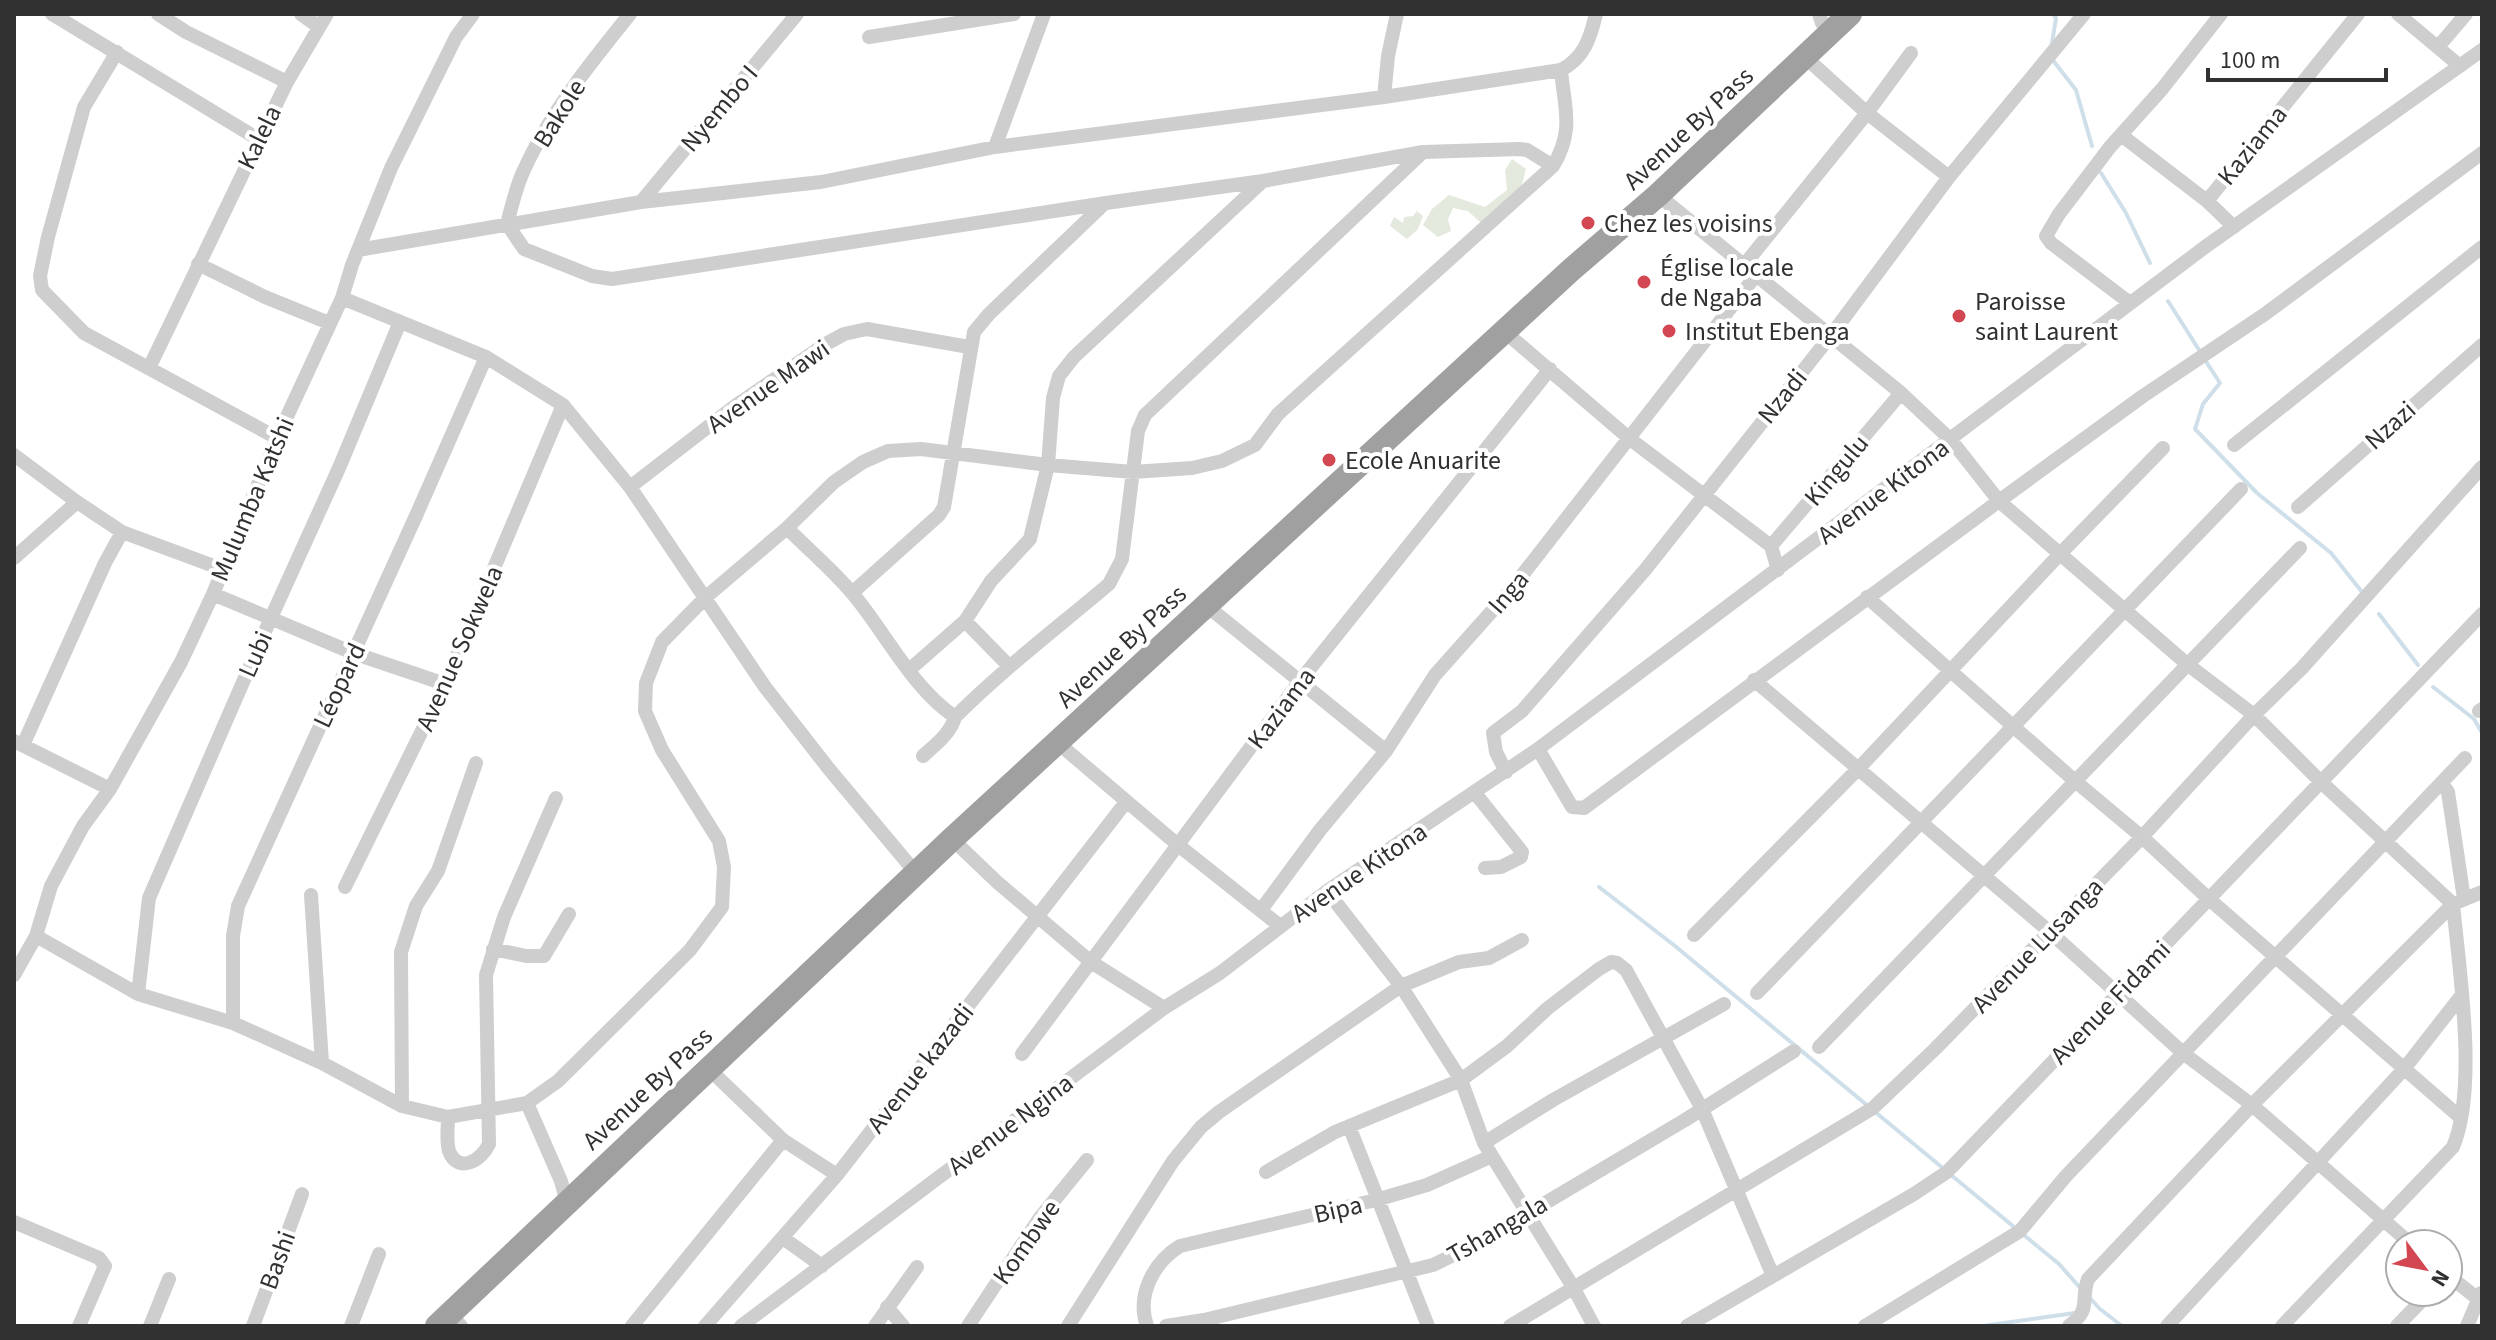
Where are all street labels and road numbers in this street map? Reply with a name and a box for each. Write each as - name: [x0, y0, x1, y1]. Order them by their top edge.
- street label: Nyembo I: [672, 57, 767, 160]
- street label: Avenue By Pass: [1615, 58, 1762, 199]
- street label: Bakole: [524, 72, 595, 155]
- street label: Kaziama: [2209, 97, 2296, 193]
- street label: Kalela: [228, 99, 291, 176]
- street label: Avenue Mawi: [699, 330, 837, 442]
- street label: Nzadi: [1749, 361, 1816, 432]
- street label: Nzazi: [2356, 392, 2424, 458]
- street label: Mulumba Katshi: [201, 411, 304, 587]
- street label: Kingulu: [1795, 426, 1877, 514]
- street label: Avenue Kitona: [1810, 429, 1957, 553]
- street label: Avenue Sokwela: [406, 560, 512, 737]
- street label: Inga: [1479, 563, 1538, 622]
- street label: Avenue By Pass: [1048, 576, 1195, 717]
- street label: Lubi: [229, 625, 282, 683]
- street label: Léopard: [304, 637, 375, 734]
- street label: Kaziama: [1239, 660, 1324, 757]
- street label: Avenue Kitona: [1284, 813, 1435, 932]
- street label: Avenue Lusanga: [1963, 869, 2112, 1021]
- street label: Avenue Fidami: [2041, 932, 2179, 1073]
- street label: Avenue kazadi: [858, 996, 983, 1141]
- street label: Avenue By Pass: [574, 1018, 721, 1159]
- street label: Avenue Ngina: [940, 1065, 1081, 1184]
- street label: Bipa: [1310, 1186, 1366, 1233]
- street label: Tshangala: [1440, 1186, 1554, 1273]
- street label: Kombwe: [984, 1192, 1069, 1292]
- street label: Bashi: [250, 1226, 305, 1295]

